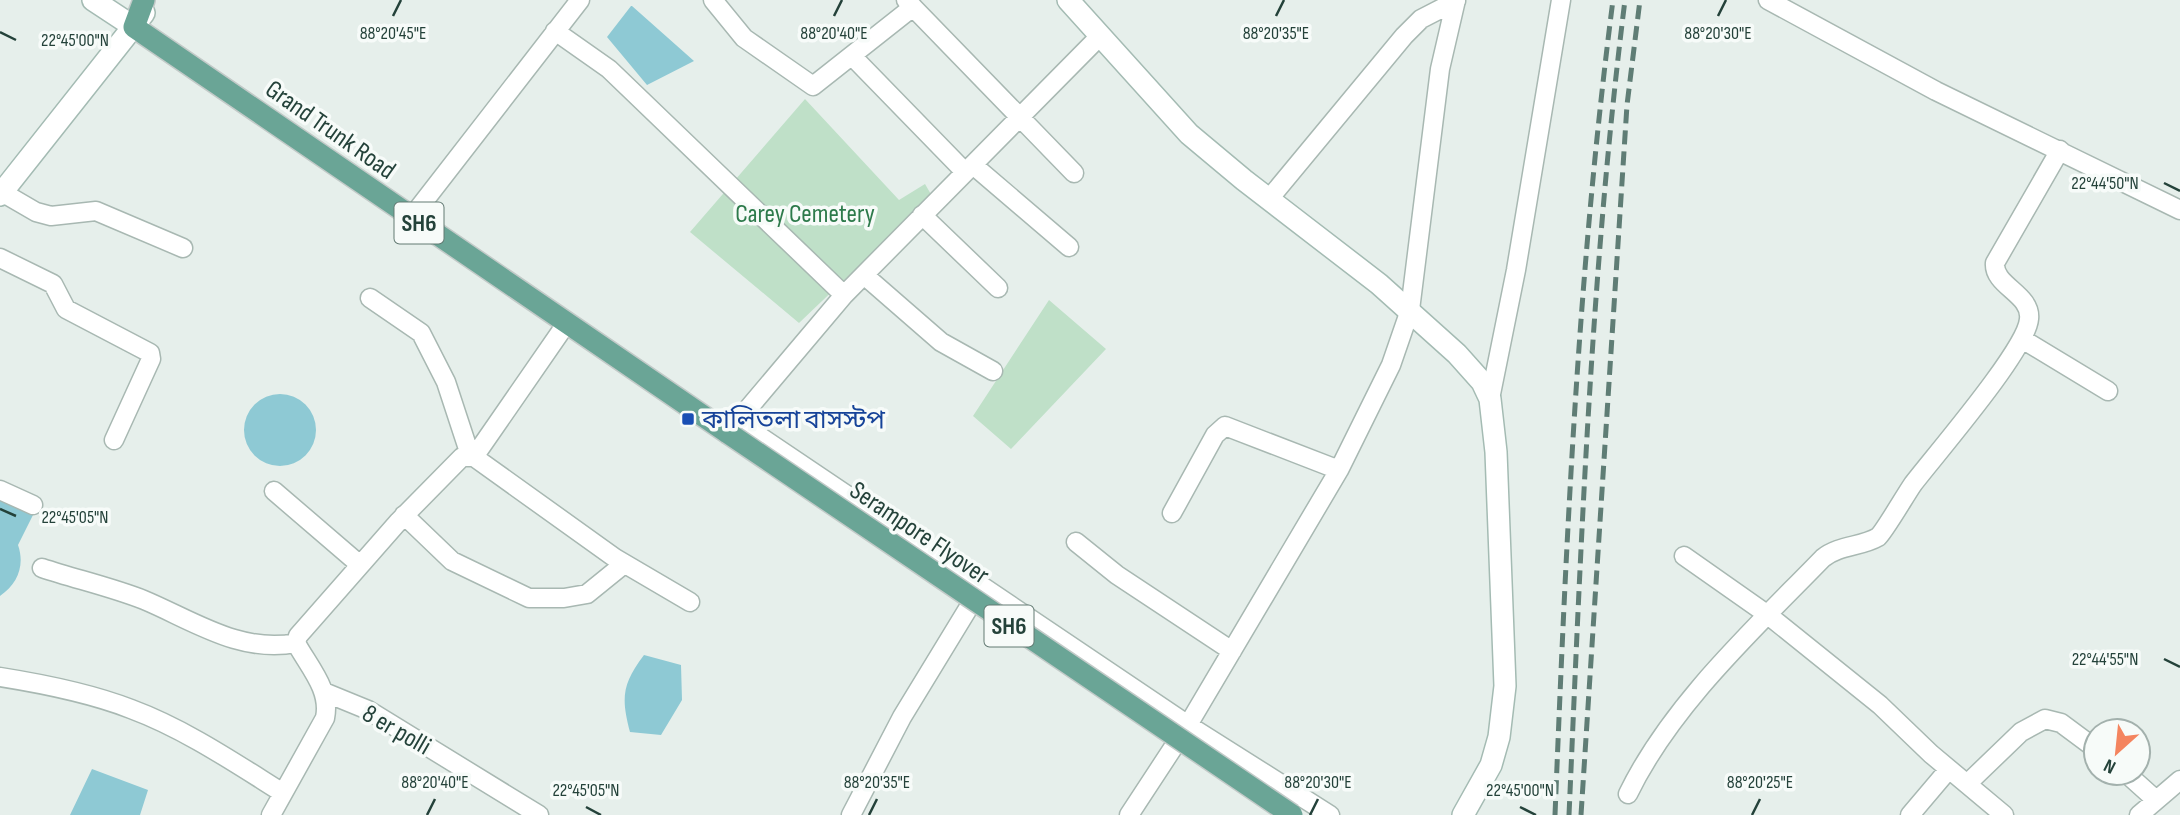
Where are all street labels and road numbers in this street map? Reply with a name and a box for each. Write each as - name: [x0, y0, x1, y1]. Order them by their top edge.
- street label: Grand Trunk Road: [259, 74, 401, 186]
- road number: SH6: [394, 202, 444, 244]
- street label: Serampore Flyover: [844, 475, 995, 592]
- road number: SH6: [984, 606, 1034, 646]
- street label: 8 er polli: [356, 698, 436, 762]

